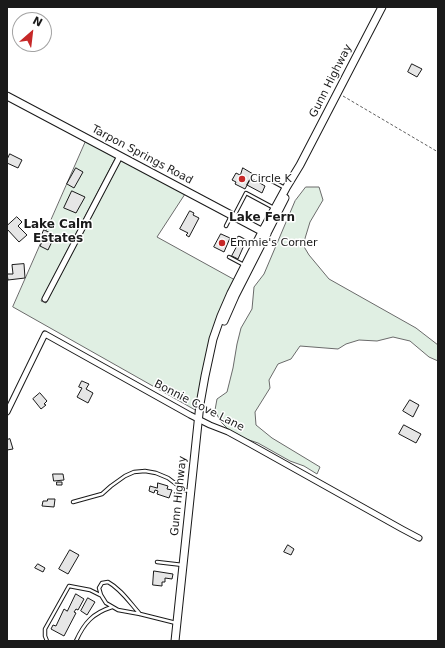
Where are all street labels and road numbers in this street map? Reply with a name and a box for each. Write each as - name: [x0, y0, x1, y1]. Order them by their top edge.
- street label: Gunn Highway: [307, 42, 355, 120]
- street label: Tarpon Springs Road: [89, 123, 195, 187]
- street label: Bonnie Cove Lane: [152, 378, 246, 434]
- street label: Gunn Highway: [168, 455, 190, 537]

